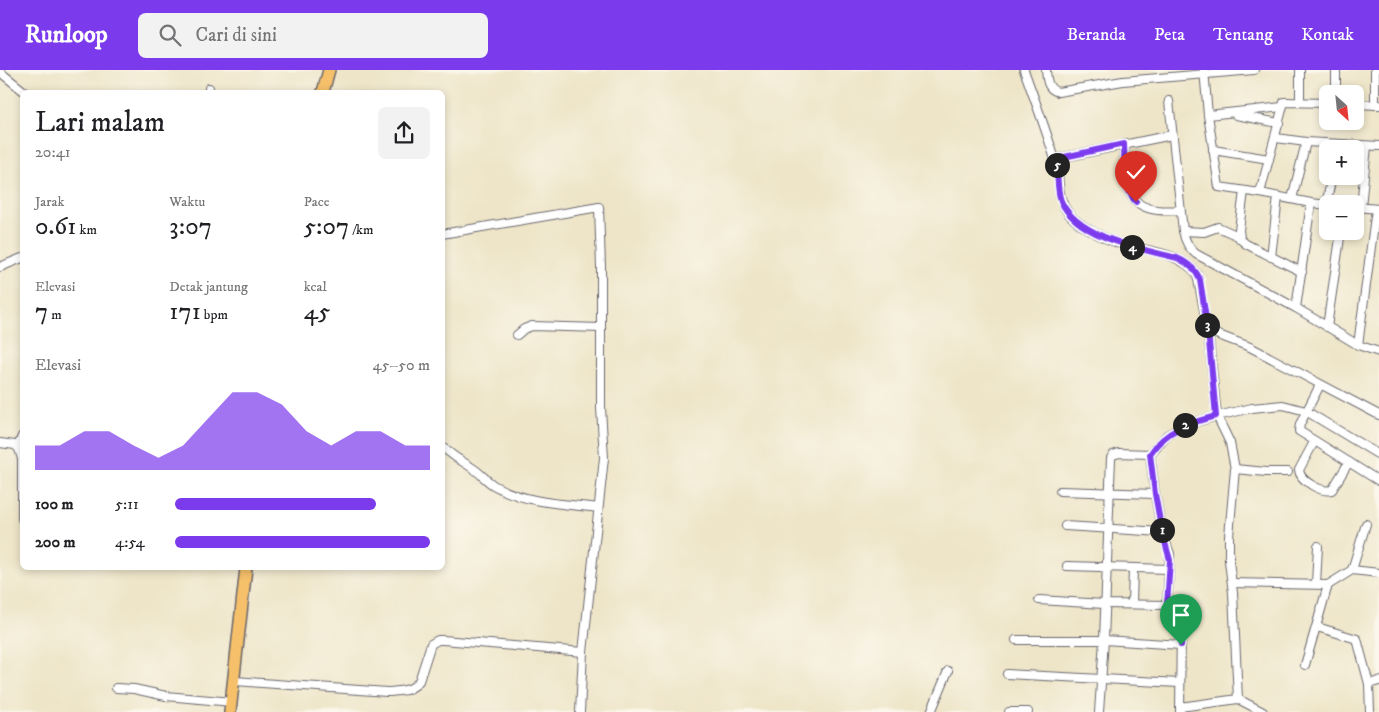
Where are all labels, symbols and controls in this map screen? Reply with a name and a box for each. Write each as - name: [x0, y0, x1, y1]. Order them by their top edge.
- search box: [138, 13, 488, 58]
- text: Runloop: [25, 20, 108, 50]
- icon: search: [156, 21, 184, 49]
- text: Cari di sini: [196, 24, 277, 47]
- text: Beranda: [1067, 24, 1126, 46]
- text: Peta: [1154, 24, 1185, 46]
- text: Tentang: [1213, 24, 1273, 46]
- text: Kontak: [1301, 24, 1354, 46]
- north arrow: [1319, 85, 1364, 130]
- map controls: [1319, 85, 1364, 240]
- text: Lari malam: [35, 105, 165, 140]
- button: share: [378, 107, 430, 159]
- button: +: [1319, 140, 1364, 185]
- text: 20:41: [35, 142, 71, 162]
- pin: [1115, 151, 1157, 202]
- pin: 5: [1044, 152, 1070, 178]
- text: 5: [1054, 156, 1061, 174]
- icon: check: [1122, 158, 1150, 186]
- text: Jarak: [35, 193, 64, 211]
- text: Waktu: [169, 193, 205, 211]
- text: Pace: [304, 193, 330, 211]
- button: −: [1319, 195, 1364, 240]
- text: 0.61: [35, 211, 76, 242]
- text: 3:07: [169, 211, 212, 242]
- text: 5:07: [304, 211, 349, 242]
- text: km: [76, 221, 97, 239]
- text: /km: [349, 221, 374, 239]
- pin: 4: [1120, 234, 1144, 260]
- text: 4: [1128, 238, 1137, 256]
- text: Elevasi: [35, 278, 75, 296]
- text: Detak jantung: [169, 278, 248, 296]
- text: kcal: [304, 278, 327, 296]
- text: 7: [35, 296, 48, 327]
- text: 171: [169, 296, 201, 327]
- text: 45: [304, 296, 330, 327]
- text: m: [48, 306, 62, 324]
- text: bpm: [201, 306, 228, 324]
- pin: 3: [1194, 312, 1220, 338]
- text: 3: [1205, 316, 1210, 334]
- text: Elevasi: [35, 355, 81, 375]
- text: 45–50 m: [373, 355, 430, 375]
- pin: 2: [1172, 412, 1198, 438]
- text: 2: [1182, 416, 1189, 434]
- text: 100 m: [35, 494, 74, 514]
- text: 5:11: [115, 494, 139, 514]
- pin: 1: [1150, 518, 1174, 542]
- text: 1: [1160, 521, 1165, 539]
- text: 200 m: [35, 532, 76, 552]
- text: 4:54: [115, 532, 145, 552]
- pin: [1160, 594, 1202, 645]
- icon: arrive: [1167, 601, 1195, 629]

